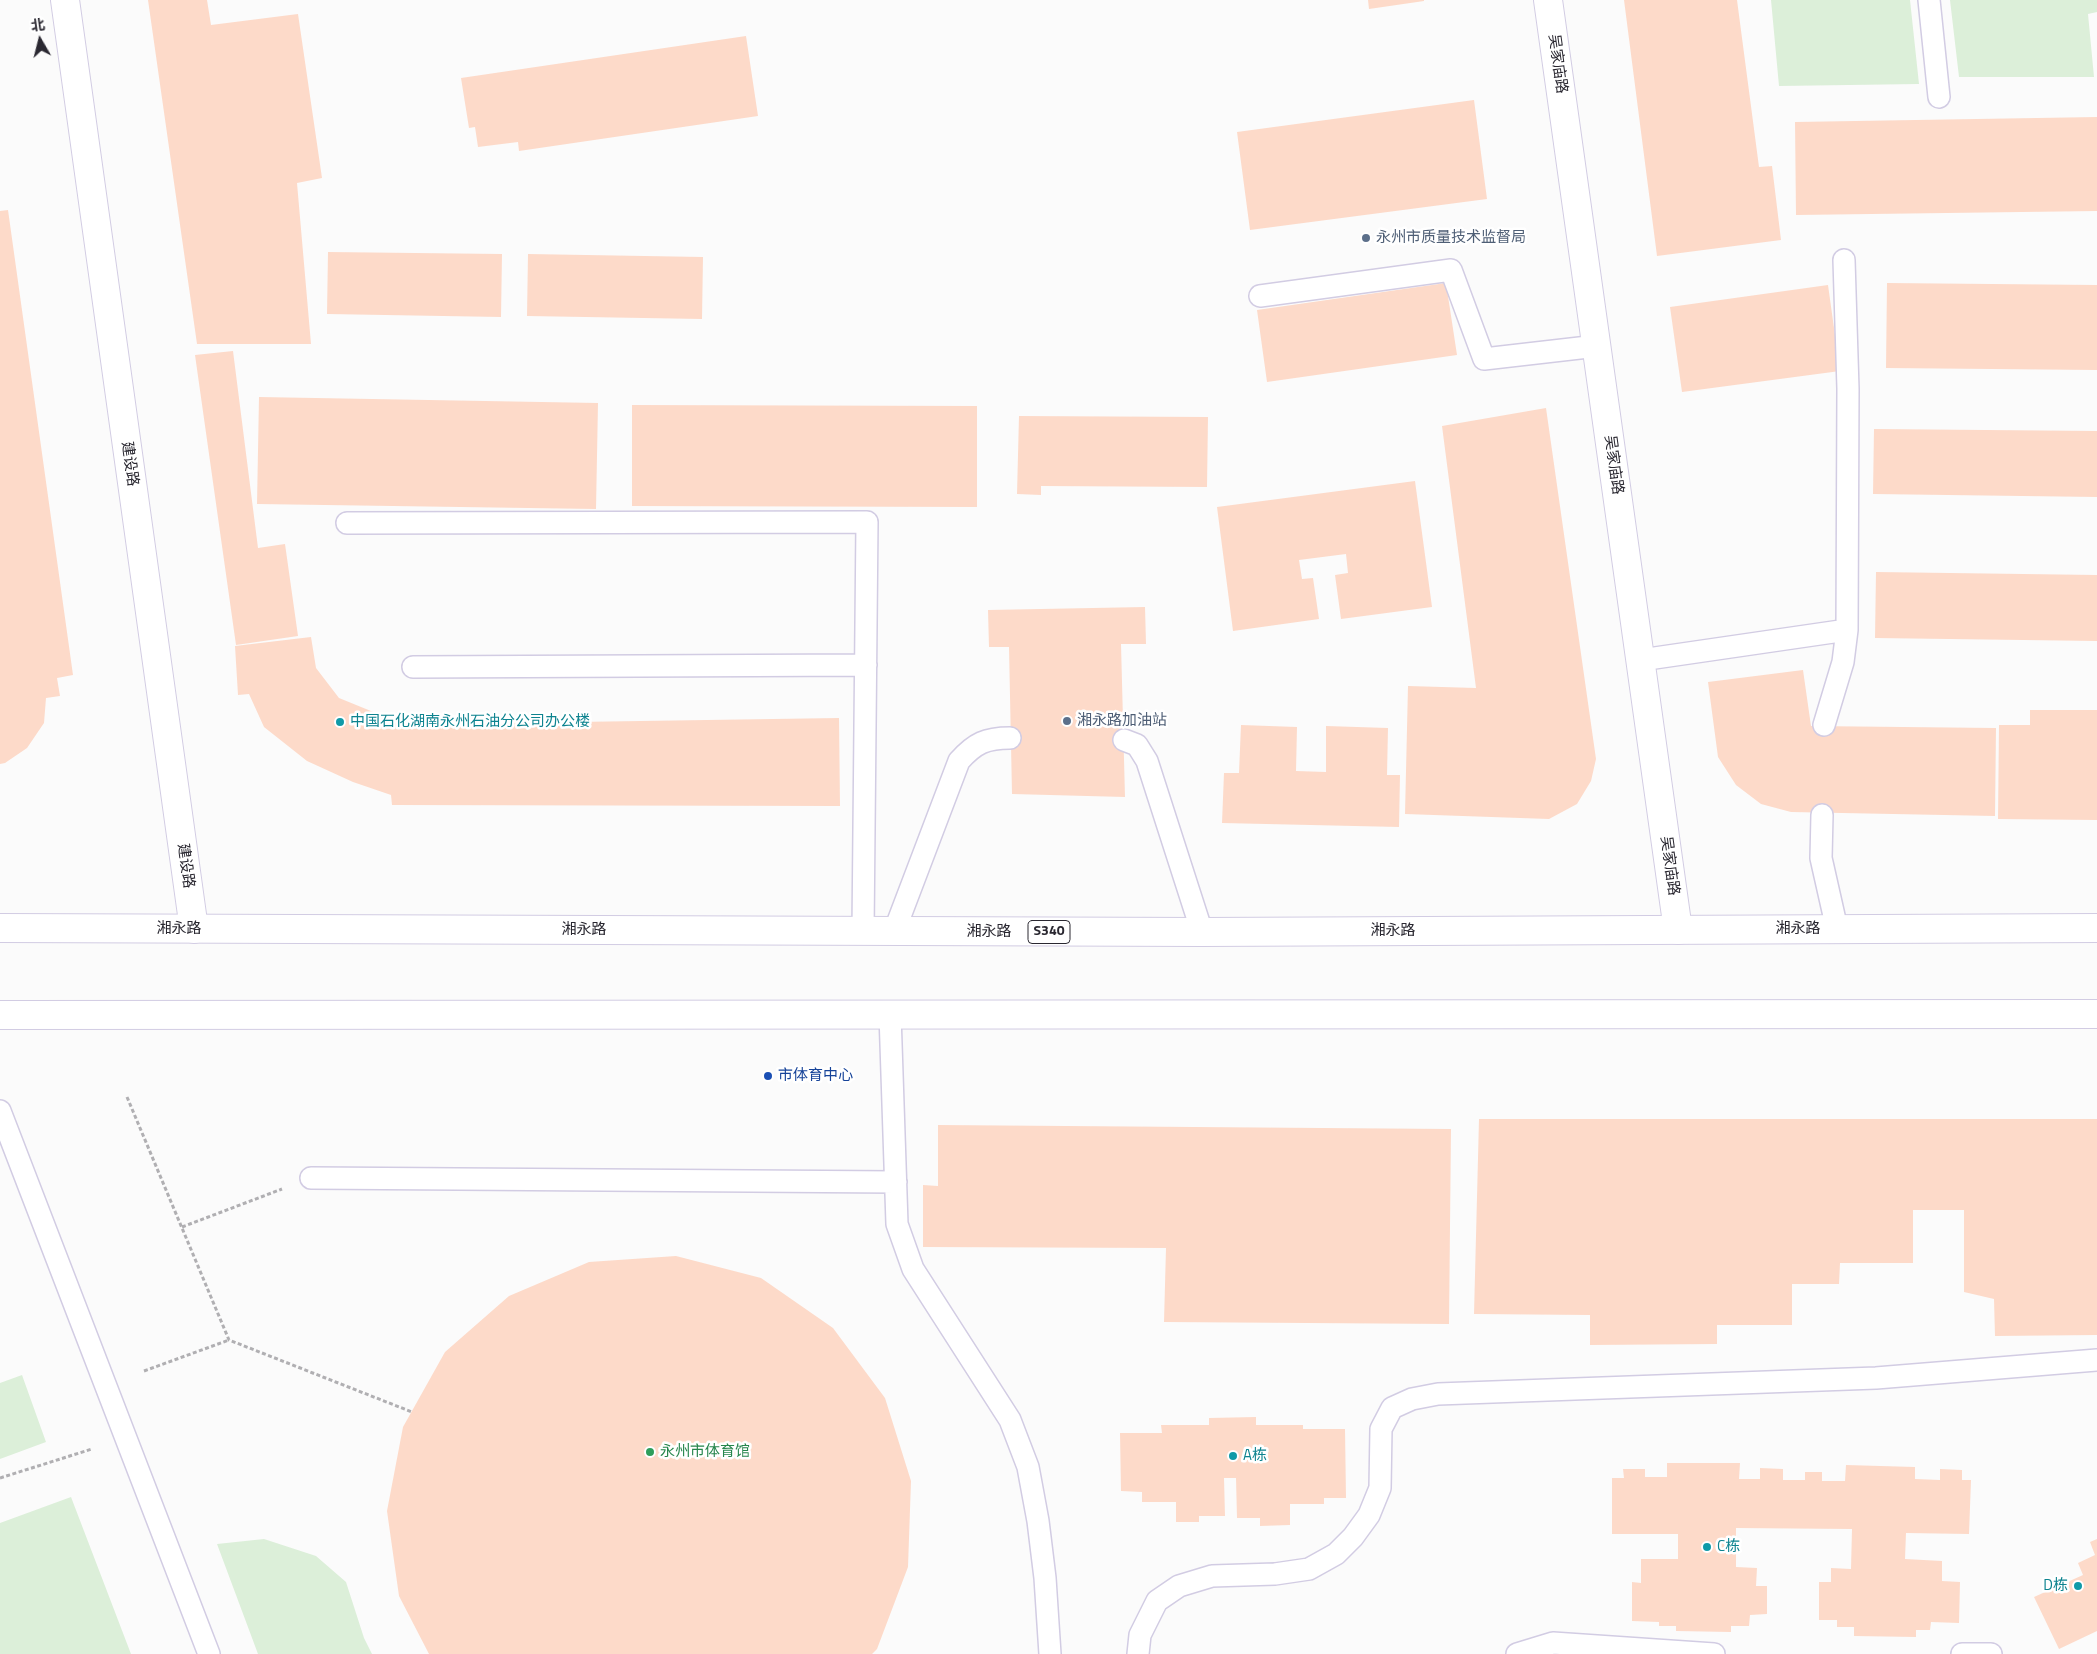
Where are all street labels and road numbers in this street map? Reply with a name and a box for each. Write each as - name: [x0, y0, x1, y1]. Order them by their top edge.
- street label: 吴家庙路: [1544, 33, 1570, 95]
- street label: 吴家庙路: [1600, 434, 1626, 496]
- street label: 建设路: [117, 440, 141, 488]
- street label: 吴家庙路: [1656, 835, 1682, 897]
- street label: 建设路: [173, 842, 197, 890]
- street label: 湘永路: [157, 920, 201, 938]
- road number: S340: [1028, 920, 1070, 944]
- street label: 湘永路: [1776, 920, 1820, 938]
- street label: 湘永路: [562, 921, 606, 939]
- street label: 湘永路: [1371, 922, 1415, 940]
- street label: 湘永路: [967, 923, 1011, 941]

